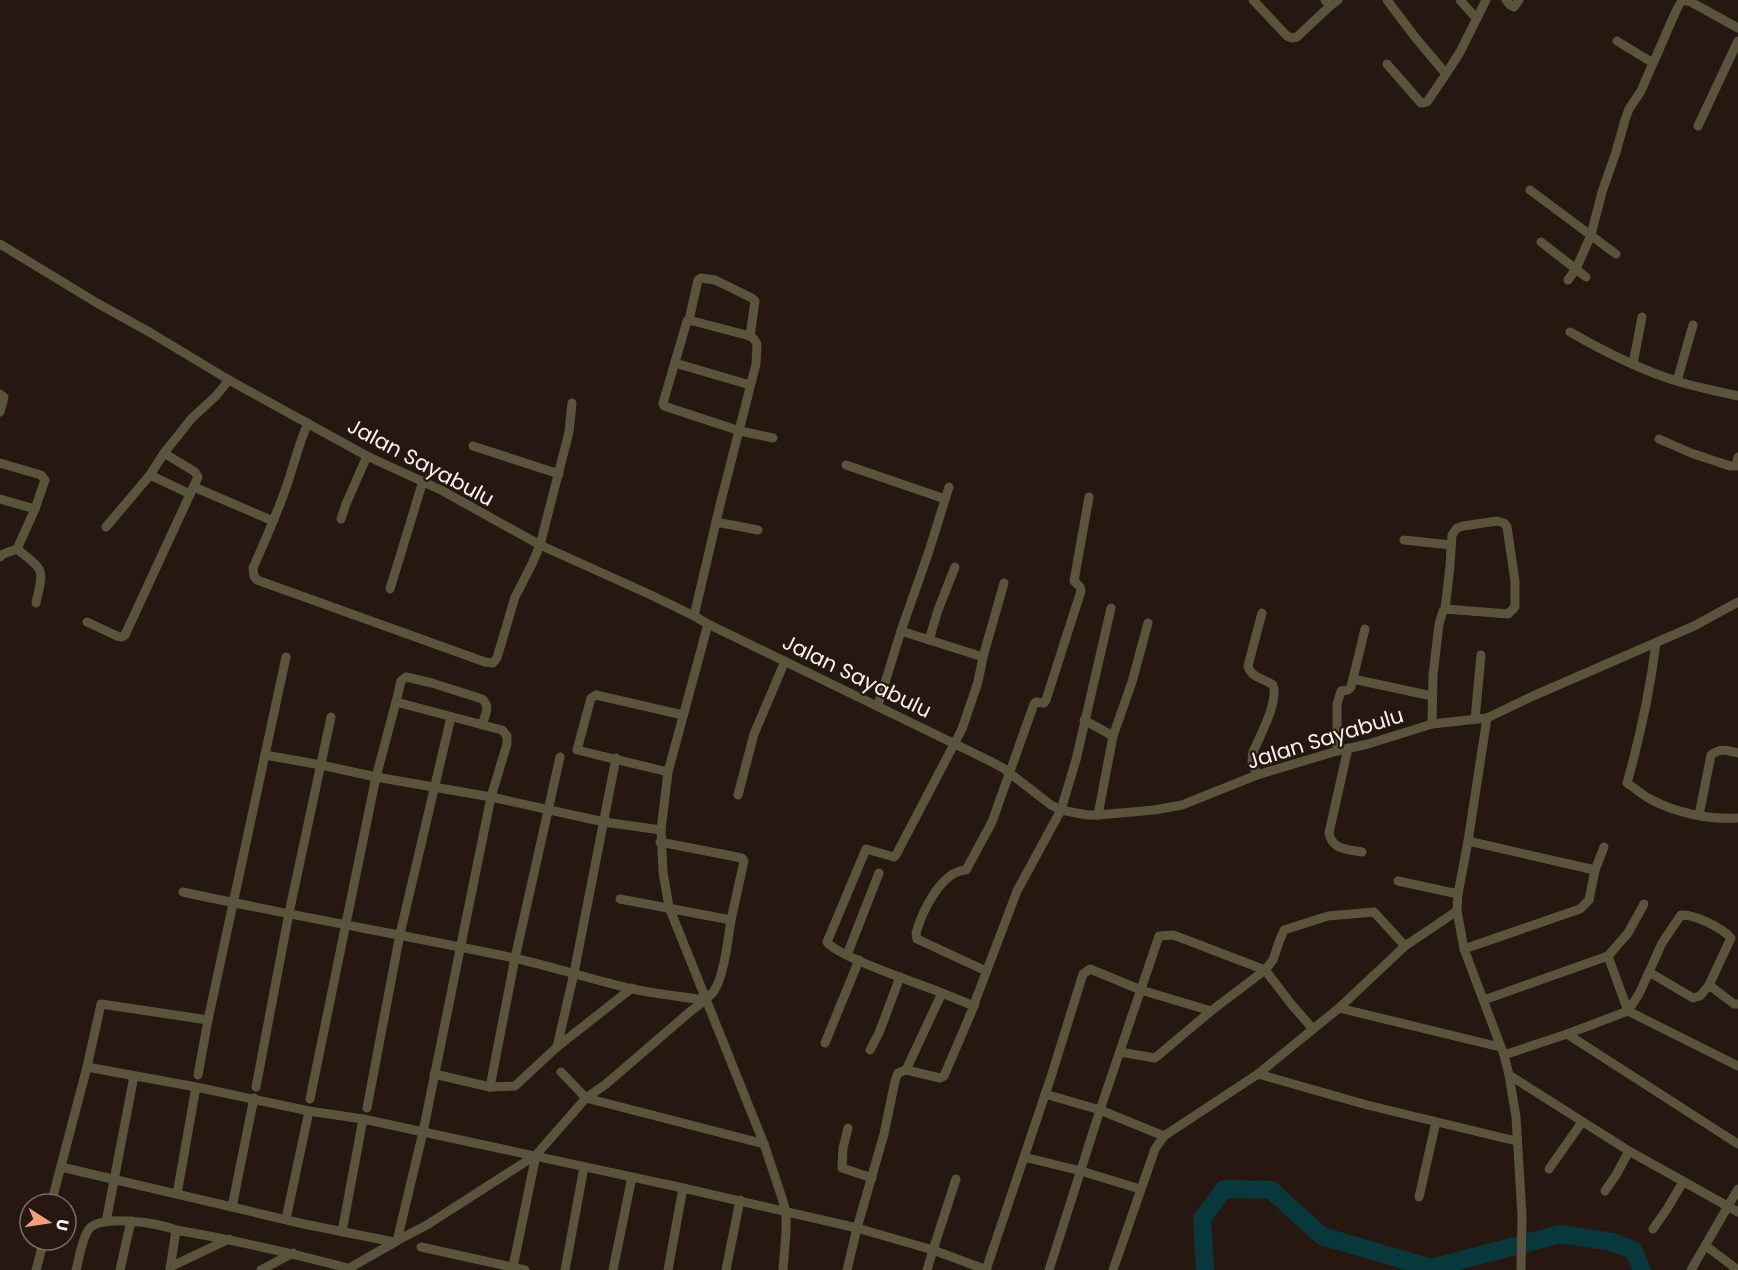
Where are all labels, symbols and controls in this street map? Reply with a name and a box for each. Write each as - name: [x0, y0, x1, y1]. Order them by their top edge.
- street label: Jalan Sayabulu: [342, 411, 500, 513]
- street label: Jalan Sayabulu: [778, 627, 936, 725]
- street label: Jalan Sayabulu: [1243, 700, 1407, 776]
- north arrow: [18, 1192, 78, 1252]
- text: U: [50, 1217, 75, 1233]

